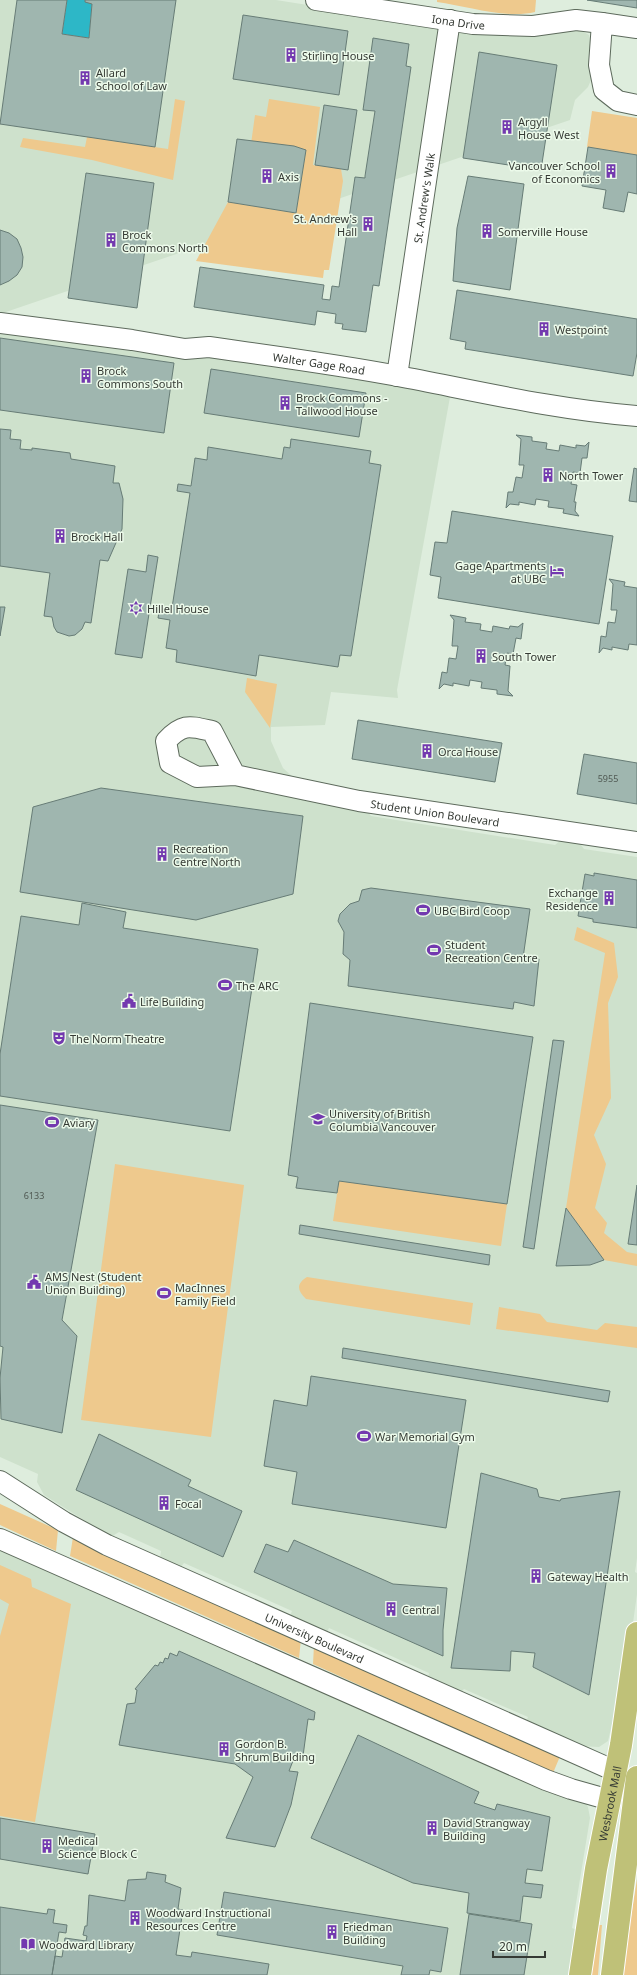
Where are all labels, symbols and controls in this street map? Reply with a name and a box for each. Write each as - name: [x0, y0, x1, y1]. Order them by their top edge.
- street label: Iona Drive: [431, 10, 485, 32]
- building icon: Stirling House: [283, 47, 299, 63]
- place label: Stirling House: [302, 48, 375, 63]
- place label: Allard School of Law: [96, 65, 167, 93]
- building icon: Allard School of Law: [77, 70, 93, 86]
- place label: Argyll House West: [518, 114, 579, 142]
- building icon: Argyll House West: [499, 119, 515, 135]
- street label: St. Andrew's Walk: [409, 152, 438, 244]
- place label: Vancouver School of Economics: [508, 158, 600, 186]
- building icon: Vancouver School of Economics: [603, 163, 619, 179]
- building icon: Axis: [259, 168, 275, 184]
- place label: Axis: [278, 169, 299, 184]
- place label: St. Andrew's Hall: [294, 211, 357, 239]
- building icon: St. Andrew's Hall: [360, 216, 376, 232]
- building icon: Somerville House: [479, 223, 495, 239]
- place label: Somerville House: [498, 224, 588, 239]
- place label: Brock Commons North: [122, 227, 208, 255]
- building icon: Brock Commons North: [103, 232, 119, 248]
- building icon: Westpoint: [536, 321, 552, 337]
- place label: Westpoint: [555, 322, 608, 337]
- street label: Walter Gage Road: [272, 349, 366, 377]
- place label: Brock Commons South: [97, 363, 183, 391]
- building icon: Brock Commons South: [78, 368, 94, 384]
- place label: Brock Commons - Tallwood House: [296, 390, 388, 418]
- building icon: Brock Commons - Tallwood House: [277, 395, 293, 411]
- building icon: North Tower: [540, 467, 556, 483]
- place label: North Tower: [559, 468, 624, 483]
- building icon: Brock Hall: [52, 528, 68, 544]
- place label: Brock Hall: [71, 529, 123, 544]
- place label: Gage Apartments at UBC: [455, 558, 546, 586]
- hotel icon: Gage Apartments at UBC: [549, 563, 565, 579]
- synagogue icon: Hillel House: [128, 600, 144, 616]
- place label: Hillel House: [147, 601, 209, 616]
- building icon: South Tower: [473, 648, 489, 664]
- place label: South Tower: [492, 649, 557, 664]
- building icon: Orca House: [419, 743, 435, 759]
- place label: Orca House: [438, 744, 498, 759]
- house number: 5955: [598, 772, 618, 785]
- street label: Student Union Boulevard: [370, 795, 500, 829]
- place label: Recreation Centre North: [173, 841, 241, 869]
- building icon: Recreation Centre North: [154, 846, 170, 862]
- place label: Exchange Residence: [546, 885, 598, 913]
- building icon: Exchange Residence: [601, 890, 617, 906]
- sports icon: UBC Bird Coop: [415, 902, 431, 918]
- place label: UBC Bird Coop: [434, 903, 510, 918]
- place label: Student Recreation Centre: [445, 937, 538, 965]
- sports icon: Student Recreation Centre: [426, 942, 442, 958]
- sports icon: The ARC: [217, 977, 233, 993]
- place label: The ARC: [236, 978, 279, 993]
- public building icon: Life Building: [121, 993, 137, 1009]
- place label: Life Building: [140, 994, 204, 1009]
- theatre icon: The Norm Theatre: [51, 1030, 67, 1046]
- place label: The Norm Theatre: [70, 1031, 164, 1046]
- place label: University of British Columbia Vancouver: [329, 1106, 436, 1134]
- school or university icon: University of British Columbia Vancouver: [310, 1111, 326, 1127]
- sports icon: Aviary: [44, 1114, 60, 1130]
- place label: Aviary: [63, 1115, 95, 1130]
- house number: 6133: [24, 1189, 44, 1202]
- place label: AMS Nest (Student Union Building): [45, 1269, 141, 1297]
- public building icon: AMS Nest (Student Union Building): [26, 1274, 42, 1290]
- place label: MacInnes Family Field: [175, 1280, 236, 1308]
- sports icon: MacInnes Family Field: [156, 1285, 172, 1301]
- sports icon: War Memorial Gym: [356, 1428, 372, 1444]
- place label: War Memorial Gym: [375, 1429, 475, 1444]
- building icon: Focal: [156, 1495, 172, 1511]
- place label: Focal: [175, 1496, 202, 1511]
- building icon: Gateway Health: [528, 1568, 544, 1584]
- place label: Gateway Health: [547, 1569, 629, 1584]
- building icon: Central: [383, 1601, 399, 1617]
- place label: Central: [402, 1602, 439, 1617]
- street label: University Boulevard: [263, 1609, 367, 1666]
- place label: Gordon B. Shrum Building: [235, 1736, 315, 1764]
- building icon: Gordon B. Shrum Building: [216, 1741, 232, 1757]
- street label: Wesbrook Mall: [594, 1765, 624, 1843]
- place label: David Strangway Building: [443, 1815, 530, 1843]
- building icon: David Strangway Building: [424, 1820, 440, 1836]
- place label: Medical Science Block C: [58, 1833, 137, 1861]
- building icon: Medical Science Block C: [39, 1838, 55, 1854]
- place label: Woodward Instructional Resources Centre: [146, 1905, 271, 1933]
- building icon: Woodward Instructional Resources Centre: [127, 1910, 143, 1926]
- place label: Friedman Building: [343, 1919, 392, 1947]
- building icon: Friedman Building: [324, 1924, 340, 1940]
- scale bar: [493, 1933, 545, 1959]
- library icon: Woodward Library: [20, 1936, 36, 1952]
- place label: Woodward Library: [39, 1937, 134, 1952]
- text: 20 m: [499, 1938, 527, 1955]

